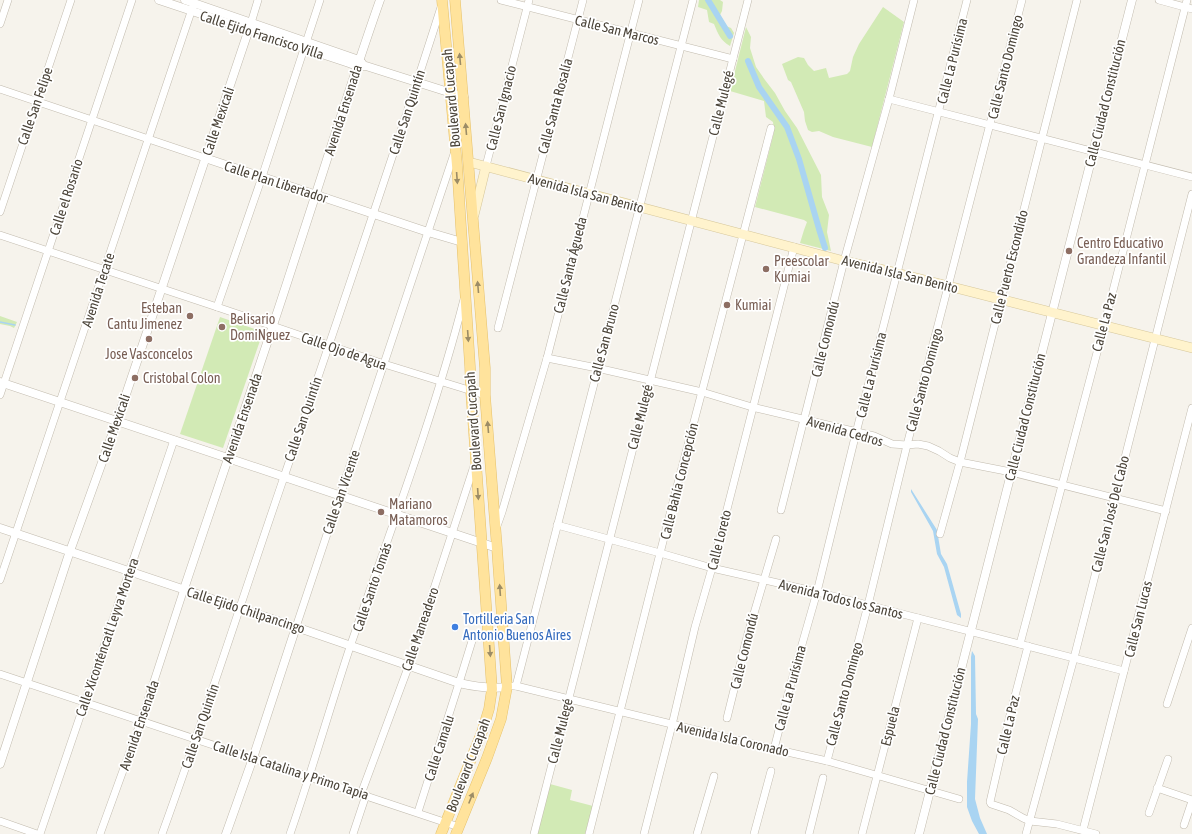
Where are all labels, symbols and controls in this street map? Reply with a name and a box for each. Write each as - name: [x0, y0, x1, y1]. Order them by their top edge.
- street label: Calle Ejido Francisco Villa: [198, 7, 326, 63]
- street label: Calle San Marcos: [573, 12, 661, 48]
- street label: Calle Santo Domingo: [984, 13, 1026, 121]
- street label: Calle La Purísima: [934, 16, 970, 106]
- street label: Calle Ciudad Constitución: [1081, 38, 1129, 168]
- street label: Boulevard Cucapah: [439, 48, 463, 148]
- one-way arrow: [457, 52, 464, 65]
- street label: Calle Santa Rosalía: [535, 56, 575, 156]
- street label: Avenida Ensenada: [321, 63, 365, 157]
- street label: Calle San Ignacio: [483, 64, 519, 152]
- street label: Calle San Felipe: [14, 65, 56, 147]
- street label: Calle San Quintín: [386, 67, 428, 157]
- street label: Calle Mulegé: [705, 69, 737, 137]
- street label: Calle Mexicali: [199, 85, 237, 157]
- one-way arrow: [463, 123, 470, 135]
- street label: Calle el Rosario: [46, 157, 86, 237]
- street label: Calle Plan Libertador: [222, 158, 330, 207]
- street label: Avenida Isla San Benito: [526, 170, 646, 216]
- one-way arrow: [454, 172, 461, 184]
- street label: Calle Puerto Escondido: [987, 208, 1031, 326]
- street label: Calle Santa Águeda: [550, 215, 590, 315]
- place label: Centro Educativo Grandeza Infantil: [1077, 235, 1167, 267]
- marker: Centro Educativo Grandeza Infantil: [1064, 246, 1074, 256]
- street label: Avenida Tecate: [78, 251, 118, 329]
- street label: Avenida Isla San Benito: [840, 252, 960, 296]
- place label: Preescolar Kumiai: [774, 253, 830, 285]
- marker: Preescolar Kumiai: [761, 264, 771, 274]
- one-way arrow: [475, 280, 482, 293]
- street label: Calle La Paz: [1088, 291, 1120, 353]
- place label: Kumiai: [735, 297, 772, 313]
- street label: Calle Comondú: [808, 299, 842, 379]
- place label: Esteban Cantu Jimenez: [107, 300, 182, 332]
- marker: Kumiai: [722, 300, 732, 310]
- street label: Calle San Bruno: [586, 302, 622, 384]
- marker: Esteban Cantu Jimenez: [185, 311, 195, 321]
- place label: Belisario DomiNguez: [230, 311, 290, 343]
- marker: Belisario DomiNguez: [217, 322, 227, 332]
- street label: Calle Santo Domingo: [902, 326, 946, 434]
- street label: Calle Ojo de Agua: [299, 329, 389, 373]
- one-way arrow: [465, 330, 471, 343]
- street label: Calle La Purísima: [853, 330, 889, 420]
- marker: Jose Vasconcelos: [144, 334, 154, 344]
- place label: Jose Vasconcelos: [105, 346, 193, 362]
- street label: Calle Ciudad Constitución: [1001, 352, 1049, 482]
- place label: Cristobal Colon: [143, 370, 221, 386]
- street label: Avenida Ensenada: [219, 371, 265, 465]
- street label: Boulevard Cucapah: [462, 371, 484, 471]
- marker: Cristobal Colon: [130, 373, 140, 383]
- street label: Calle San Quintín: [281, 375, 325, 463]
- street label: Calle Mulegé: [624, 383, 656, 451]
- street label: Calle Mexicali: [95, 392, 133, 464]
- street label: Avenida Cedros: [805, 412, 885, 450]
- one-way arrow: [484, 421, 491, 433]
- street label: Calle Bahía Concepción: [657, 421, 701, 541]
- street label: Calle San Vicente: [319, 448, 363, 536]
- street label: Calle San José Del Cabo: [1088, 454, 1132, 574]
- one-way arrow: [474, 488, 481, 500]
- place label: Mariano Matamoros: [389, 496, 448, 528]
- marker: Mariano Matamoros: [376, 507, 386, 517]
- street label: Calle Loreto: [704, 508, 734, 572]
- street label: Calle Santo Tomás: [349, 540, 395, 634]
- street label: Calle Xiconténcatl Leyva Mortera: [72, 556, 142, 718]
- street label: Avenida Todos los Santos: [777, 576, 905, 622]
- street label: Calle San Lucas: [1121, 579, 1155, 659]
- street label: Calle Ejido Chilpancingo: [185, 583, 307, 637]
- one-way arrow: [497, 584, 504, 596]
- street label: Calle Maneadero: [398, 585, 442, 673]
- place label: Tortilleria San Antonio Buenos Aires: [463, 611, 571, 643]
- street label: Calle Comondú: [727, 611, 761, 691]
- marker: Tortilleria San Antonio Buenos Aires: [450, 622, 460, 632]
- street label: Calle Santo Domingo: [822, 640, 866, 748]
- street label: Calle La Purísima: [771, 643, 809, 733]
- one-way arrow: [486, 645, 493, 657]
- street label: Calle Ciudad Constitución: [921, 666, 969, 796]
- street label: Avenida Ensenada: [116, 678, 162, 772]
- street label: Calle San Quintín: [178, 682, 222, 770]
- street label: Calle La Paz: [993, 694, 1023, 756]
- street label: Calle Mulegé: [544, 697, 576, 765]
- street label: Espuela: [877, 704, 903, 748]
- street label: Calle Camalu: [421, 713, 457, 783]
- street label: Boulevard Cucapah: [443, 716, 493, 814]
- street label: Avenida Isla Coronado: [675, 718, 791, 760]
- street label: Calle Isla Catalina y Primo Tapia: [211, 737, 371, 803]
- one-way arrow: [468, 791, 474, 803]

